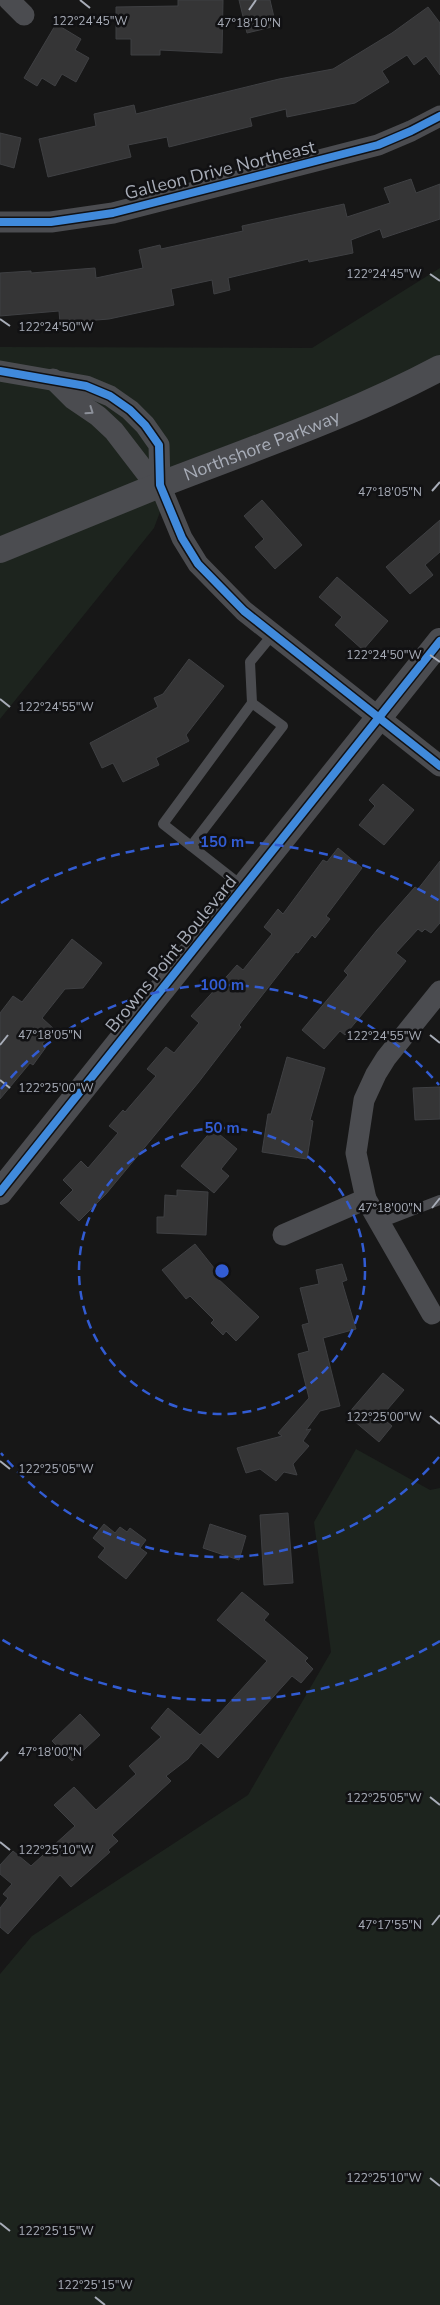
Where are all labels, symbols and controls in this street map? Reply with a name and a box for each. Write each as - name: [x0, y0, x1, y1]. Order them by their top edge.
- text: 122°24'45"W: [52, 13, 128, 29]
- text: 47°18'10"N: [217, 15, 281, 31]
- street label: Galleon Drive Northeast: [122, 135, 319, 205]
- text: 122°24'45"W: [346, 266, 422, 282]
- text: 122°24'50"W: [18, 319, 94, 335]
- street label: Northshore Parkway: [180, 404, 344, 487]
- one-way arrow: [84, 405, 94, 414]
- text: 47°18'05"N: [358, 484, 422, 500]
- text: 122°24'50"W: [346, 647, 422, 663]
- text: 122°24'55"W: [18, 699, 94, 715]
- text: 150 m: [200, 832, 244, 852]
- street label: Browns Point Boulevard: [100, 870, 242, 1038]
- text: 100 m: [200, 975, 244, 995]
- text: 47°18'05"N: [18, 1027, 82, 1043]
- text: 122°24'55"W: [346, 1028, 422, 1044]
- text: 122°25'00"W: [18, 1080, 94, 1096]
- text: 50 m: [204, 1118, 240, 1138]
- text: 47°18'00"N: [358, 1200, 422, 1216]
- centre of rings: [213, 1262, 231, 1280]
- text: 122°25'00"W: [346, 1409, 422, 1425]
- text: 122°25'05"W: [18, 1461, 94, 1477]
- text: 47°18'00"N: [18, 1744, 82, 1760]
- text: 122°25'05"W: [346, 1790, 422, 1806]
- text: 122°25'10"W: [18, 1842, 94, 1858]
- text: 47°17'55"N: [358, 1917, 422, 1933]
- text: 122°25'10"W: [346, 2170, 422, 2186]
- text: 122°25'15"W: [18, 2223, 94, 2239]
- text: 122°25'15"W: [57, 2277, 133, 2293]

